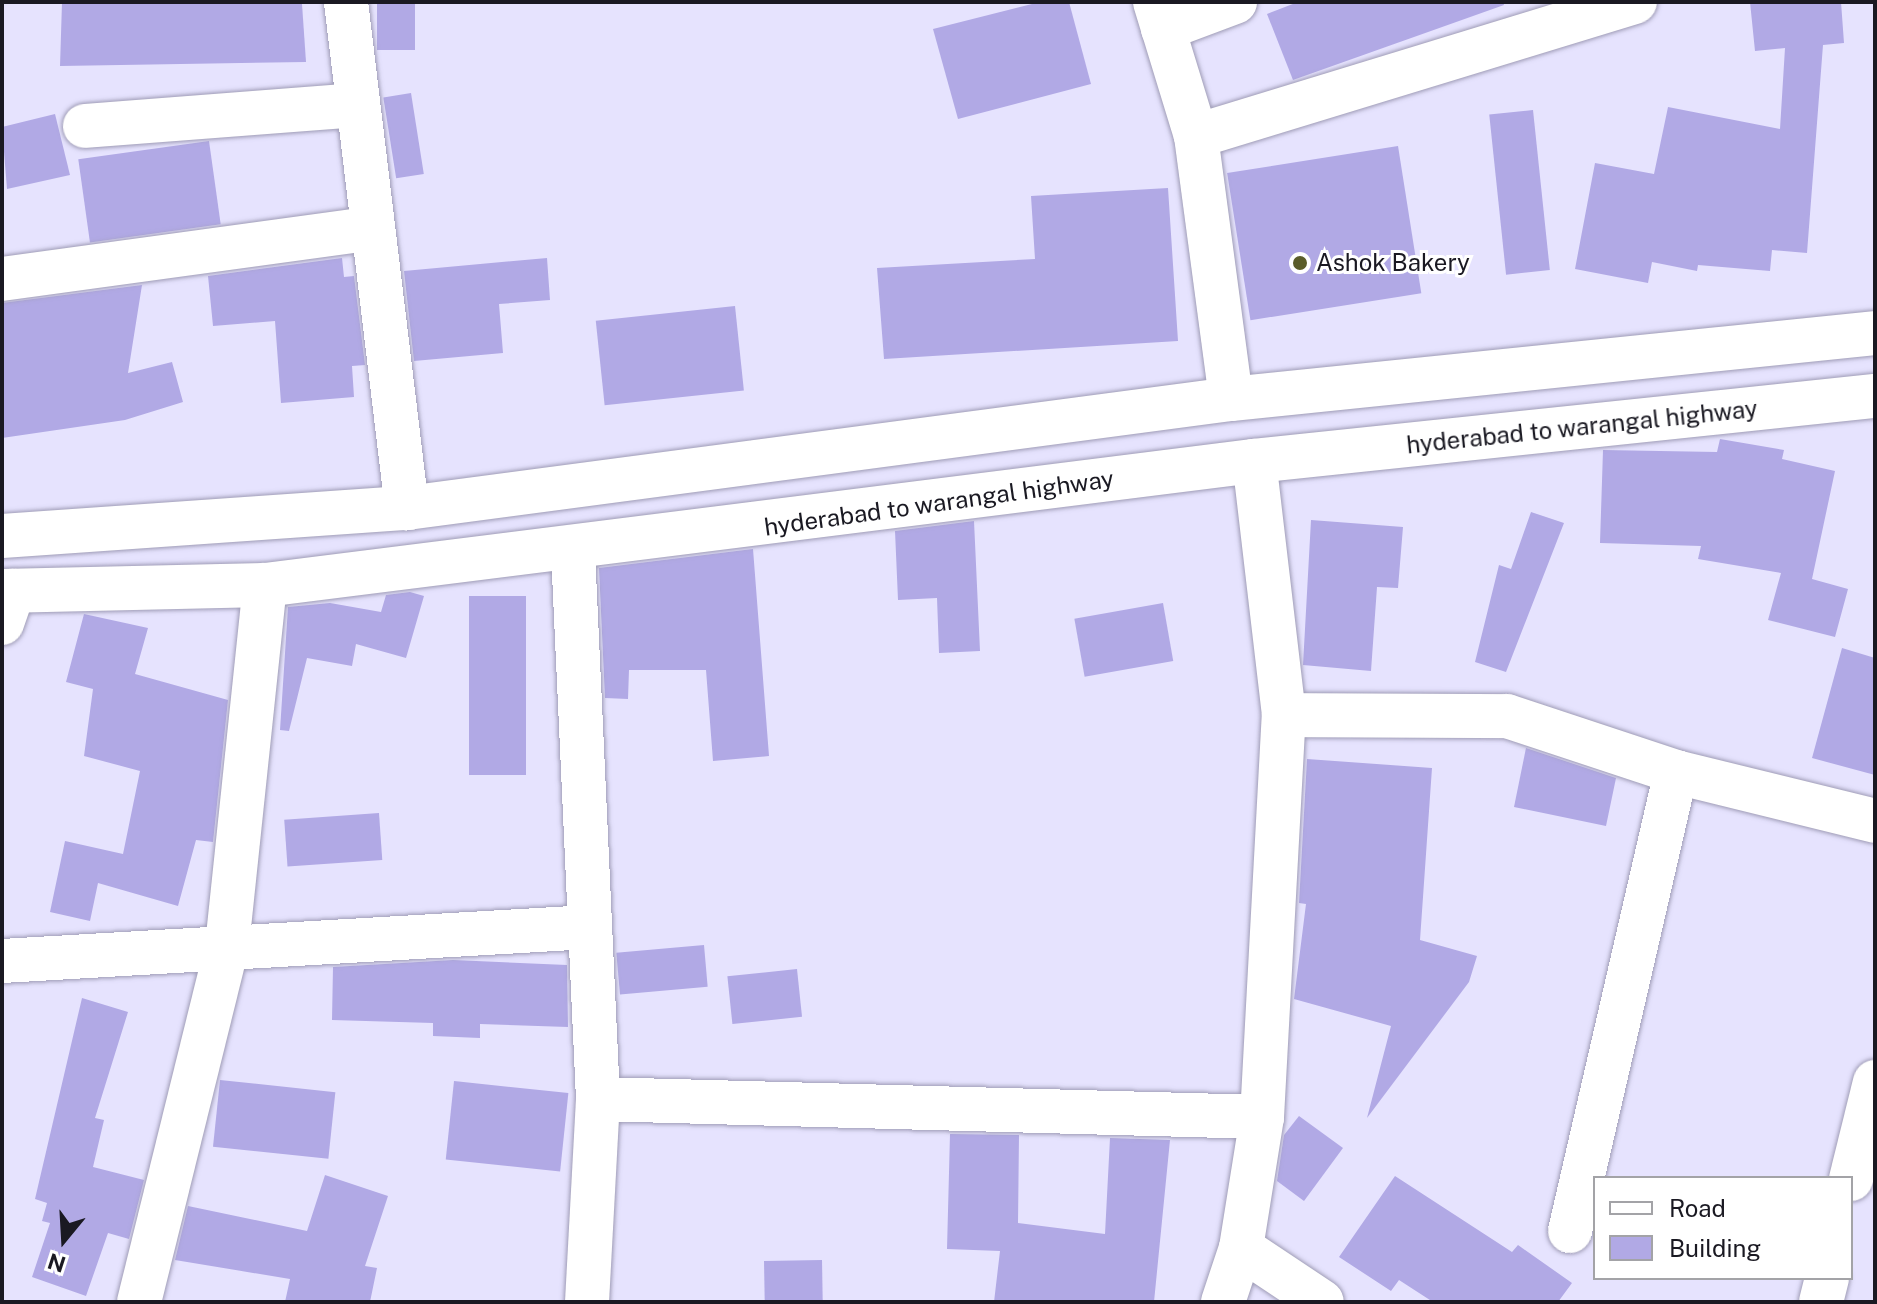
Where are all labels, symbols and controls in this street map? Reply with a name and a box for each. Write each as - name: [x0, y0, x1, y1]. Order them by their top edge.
- place label: Ashok Bakery: [1316, 249, 1470, 277]
- marker: Ashok Bakery: [1291, 254, 1309, 272]
- street label: hyderabad to warangal highway: [1405, 394, 1759, 460]
- street label: hyderabad to warangal highway: [762, 464, 1116, 542]
- legend: [1593, 1176, 1853, 1280]
- text: Road: [1669, 1194, 1726, 1222]
- north arrow: [24, 1200, 104, 1280]
- text: Building: [1669, 1234, 1761, 1262]
- text: N: [44, 1248, 69, 1278]

